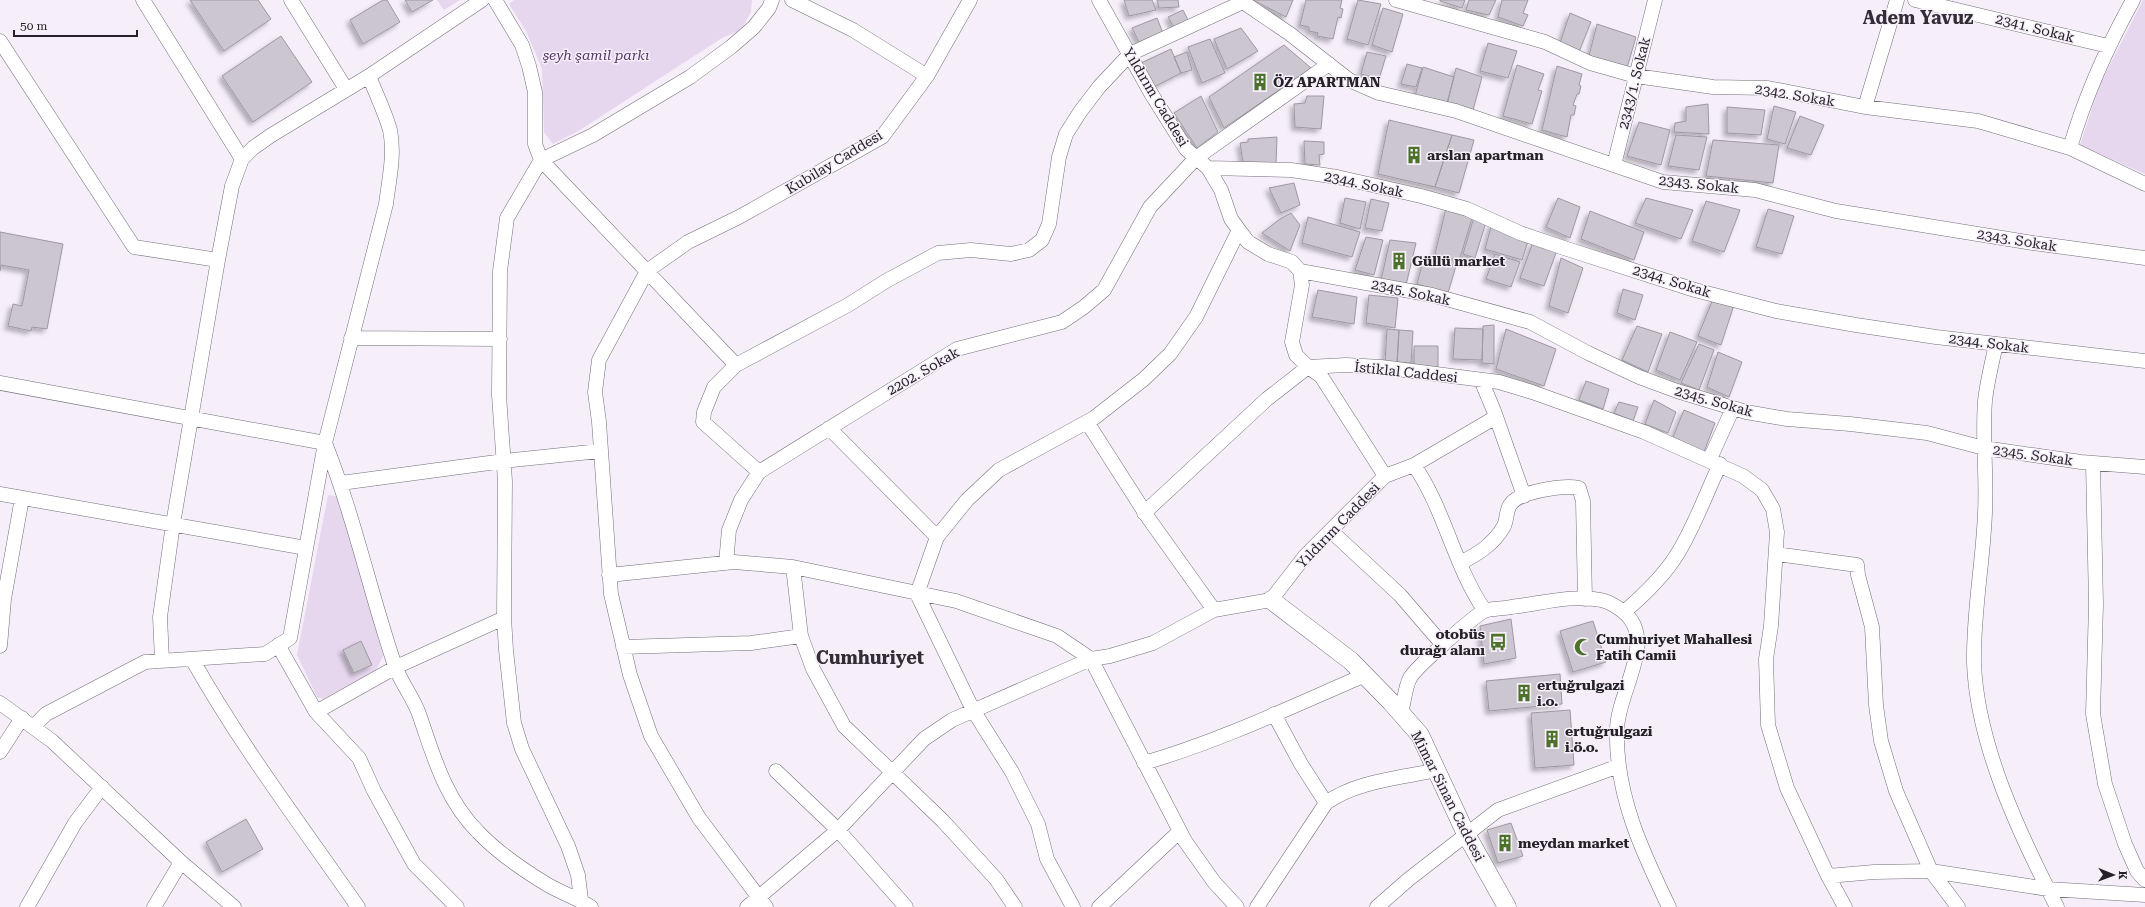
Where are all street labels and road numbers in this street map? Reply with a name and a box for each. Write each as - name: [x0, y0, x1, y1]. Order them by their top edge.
- street label: 2341. Sokak: [1994, 10, 2076, 46]
- street label: 2343/1. Sokak: [1615, 35, 1653, 131]
- street label: Yıldırım Caddesi: [1120, 45, 1192, 150]
- street label: 2342. Sokak: [1754, 81, 1836, 109]
- street label: Kubilay Caddesi: [783, 127, 886, 197]
- street label: 2344. Sokak: [1323, 168, 1405, 200]
- street label: 2343. Sokak: [1658, 172, 1740, 196]
- street label: 2343. Sokak: [1976, 226, 2058, 254]
- street label: 2344. Sokak: [1631, 262, 1713, 301]
- street label: 2345. Sokak: [1370, 276, 1452, 308]
- street label: 2344. Sokak: [1948, 330, 2030, 356]
- street label: 2202. Sokak: [884, 344, 962, 398]
- street label: İstiklal Caddesi: [1353, 359, 1459, 385]
- street label: 2345. Sokak: [1673, 382, 1755, 420]
- street label: 2345. Sokak: [1992, 441, 2074, 469]
- street label: Yıldırım Caddesi: [1293, 479, 1383, 571]
- street label: Mimar Sinan Caddesi: [1408, 728, 1488, 864]

